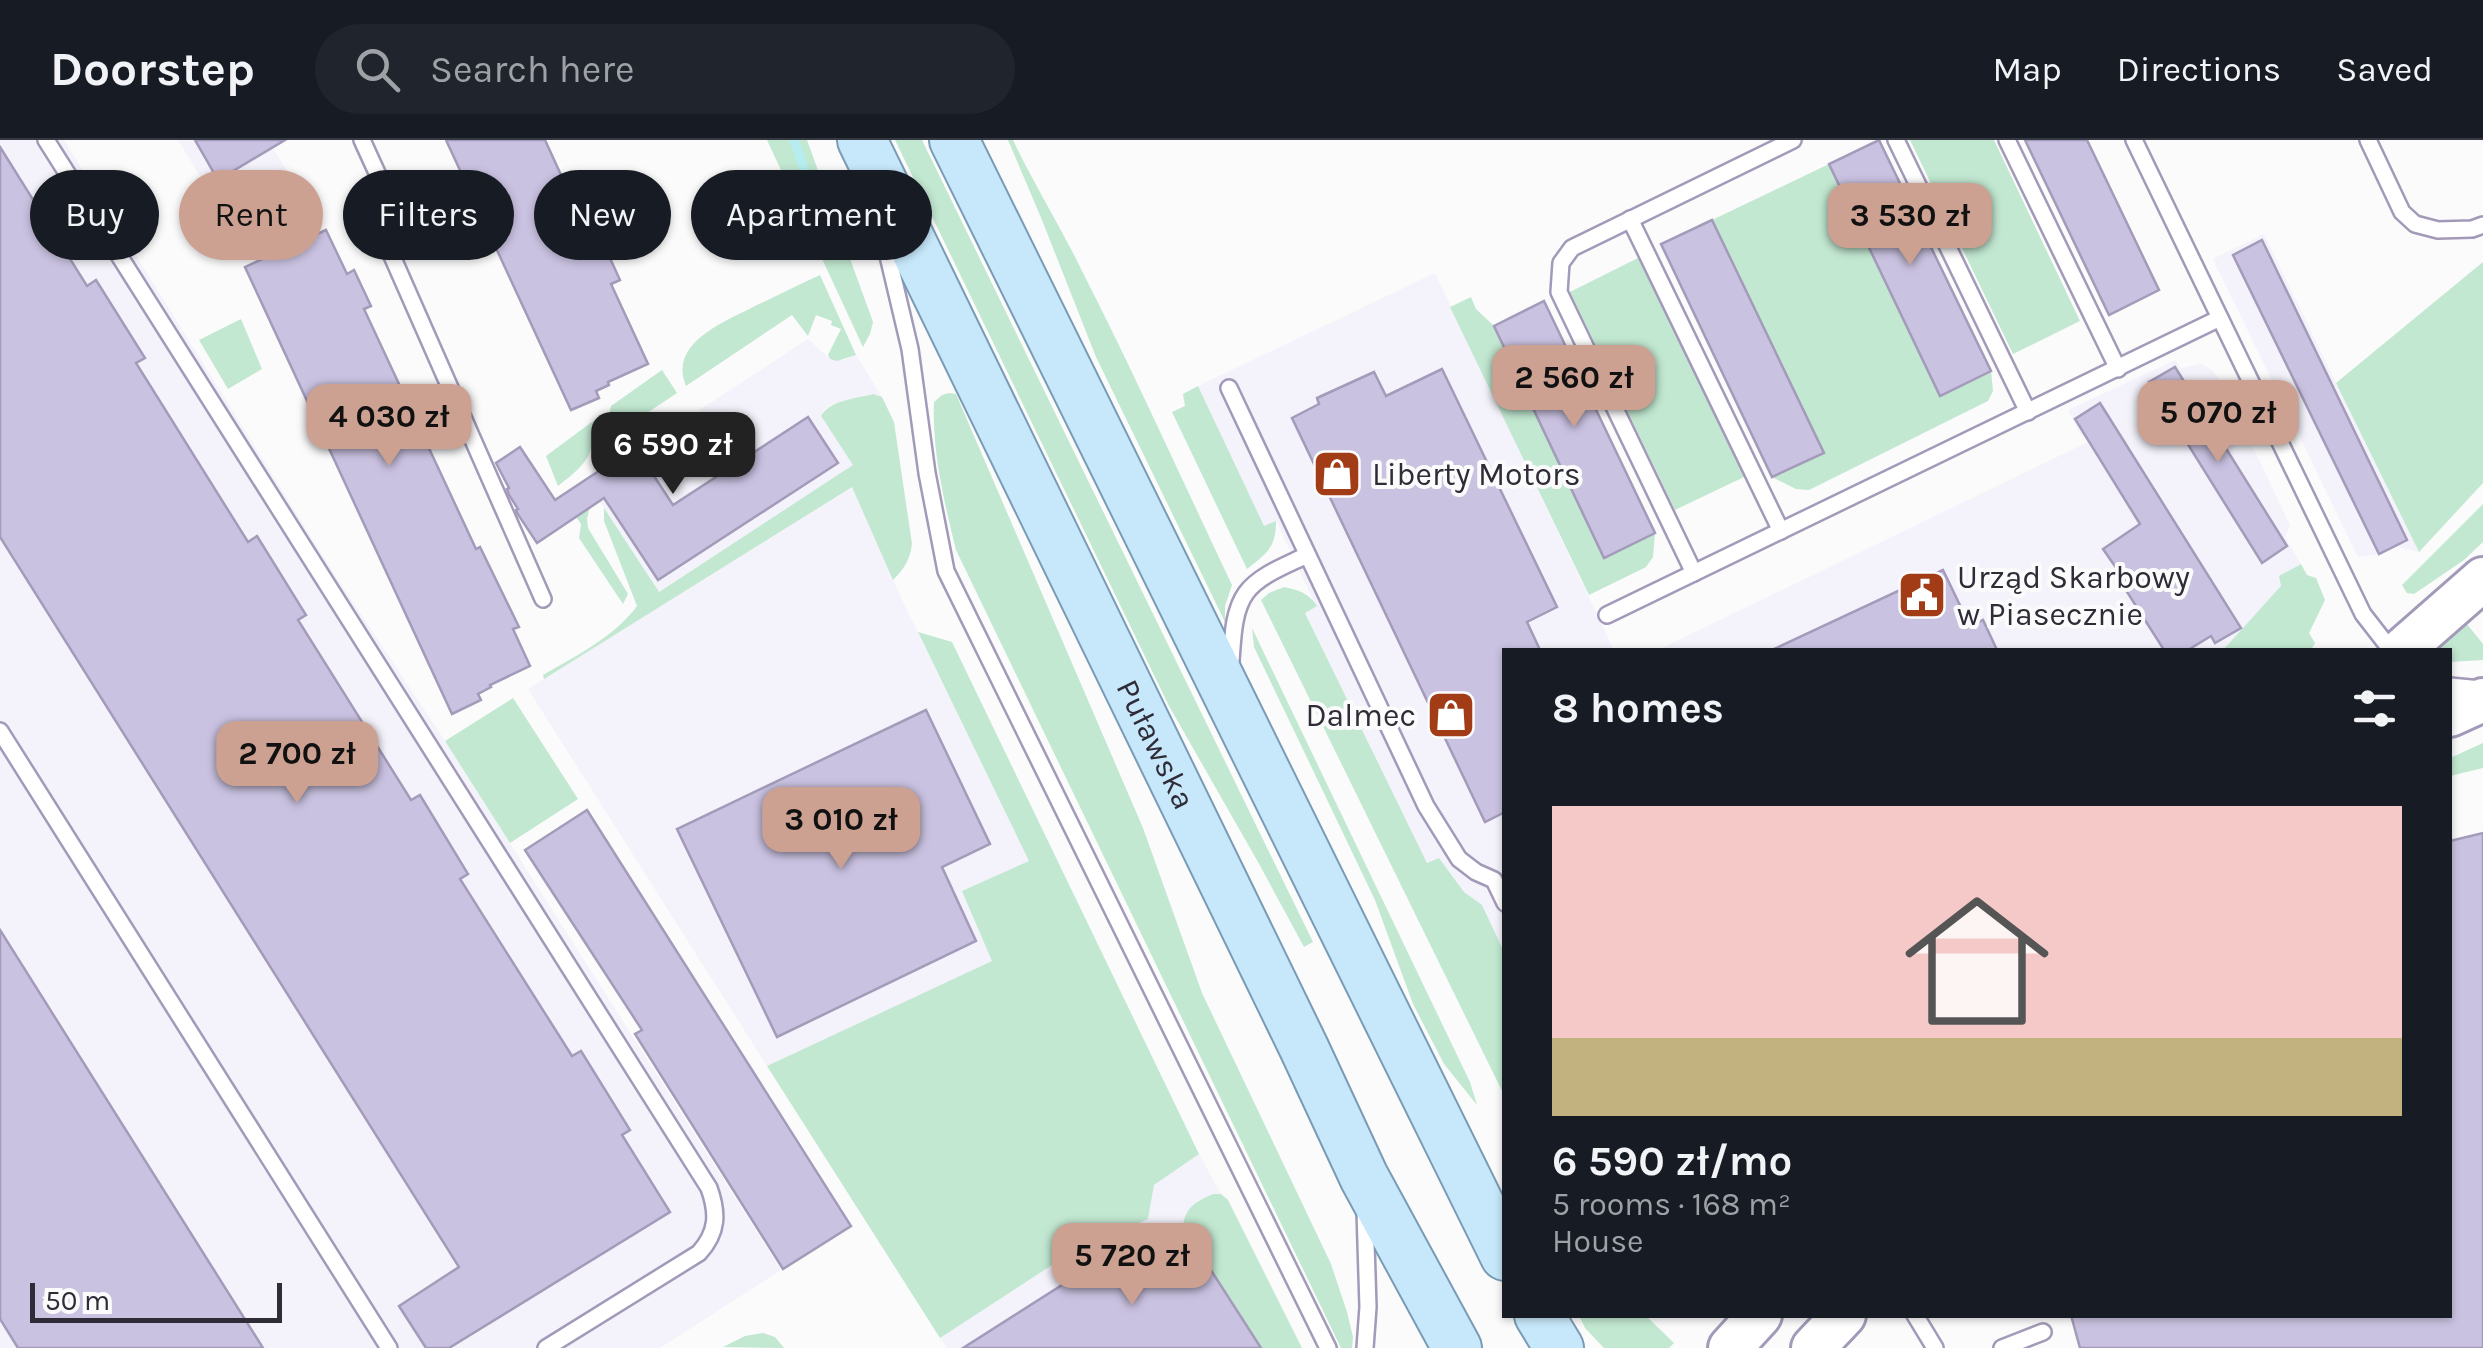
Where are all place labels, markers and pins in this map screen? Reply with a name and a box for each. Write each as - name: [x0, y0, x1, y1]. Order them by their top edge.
- pin: 3 530 zł: [1807, 183, 2013, 268]
- pin: 2 560 zł: [1471, 345, 1677, 430]
- pin: 5 070 zł: [2115, 380, 2321, 465]
- pin: 4 030 zł: [286, 384, 492, 469]
- pin: 6 590 zł: [570, 412, 776, 497]
- shop icon: Liberty Motors: [1311, 448, 1363, 500]
- place label: Liberty Motors: [1372, 456, 1580, 493]
- place label: Urząd Skarbowy w Piasecznie: [1957, 559, 2190, 633]
- public building icon: Urząd Skarbowy w Piasecznie: [1896, 569, 1948, 621]
- shop icon: Dalmec: [1425, 689, 1477, 741]
- place label: Dalmec: [1305, 697, 1416, 734]
- pin: 2 700 zł: [194, 721, 400, 806]
- pin: 3 010 zł: [738, 787, 944, 872]
- pin: 5 720 zł: [1029, 1223, 1235, 1308]

